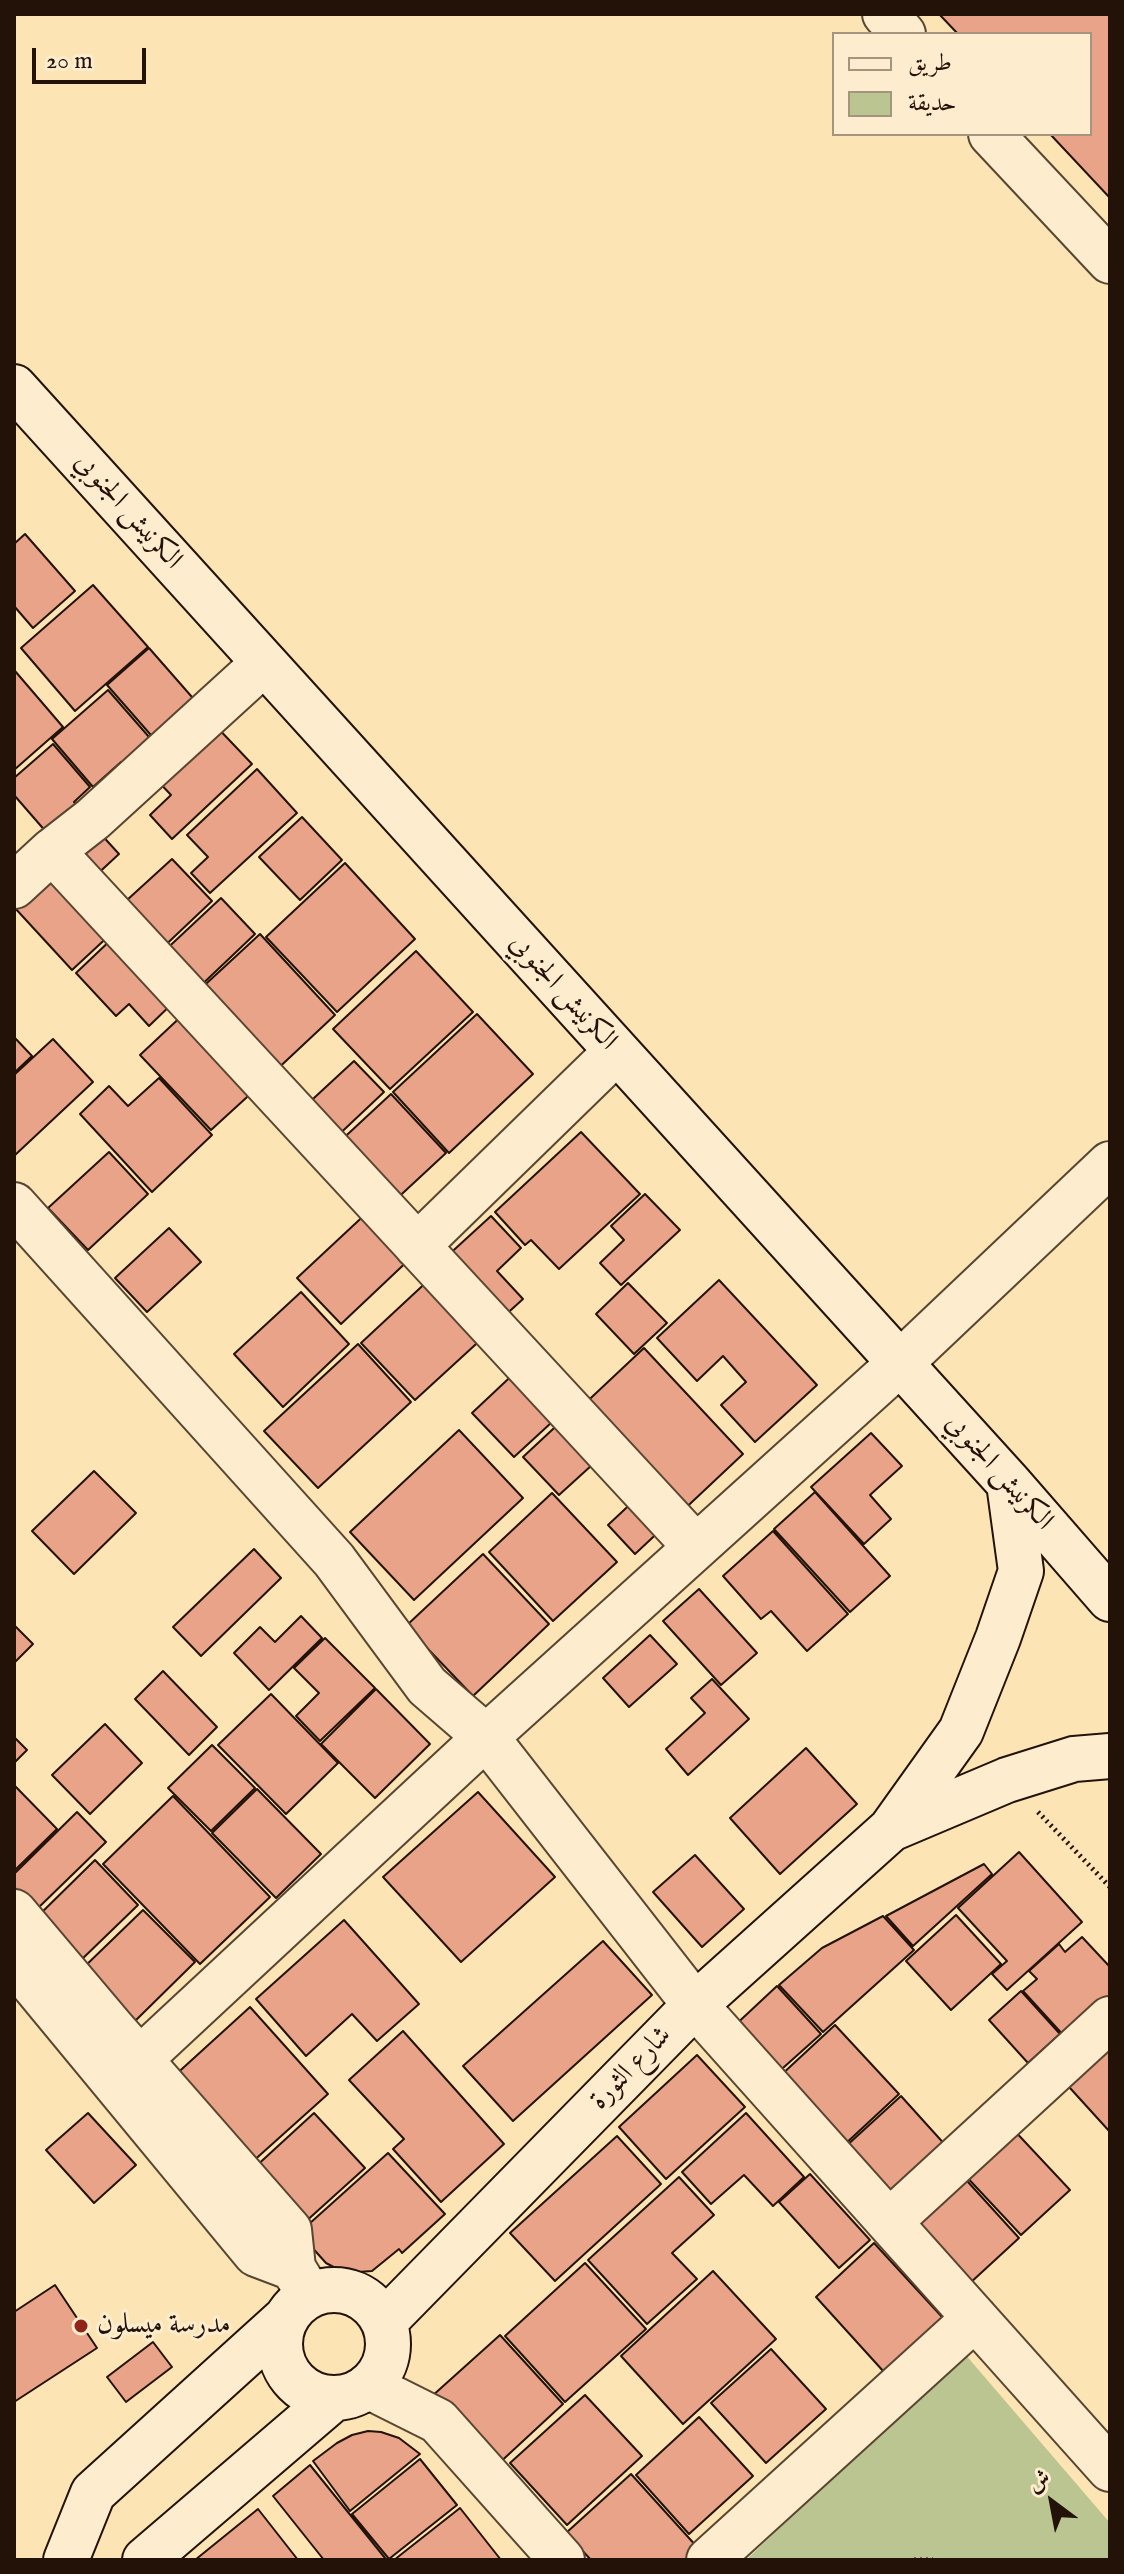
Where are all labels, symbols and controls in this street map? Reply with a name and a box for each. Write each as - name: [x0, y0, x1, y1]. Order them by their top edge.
- scale bar: [36, 32, 150, 82]
- legend: [832, 32, 1092, 136]
- text: 20 m: [46, 46, 93, 77]
- text: طريق: [908, 48, 952, 79]
- text: حديقة: [908, 88, 957, 119]
- street label: الكرنيش الجنوبي: [66, 447, 188, 577]
- street label: الكرنيش الجنوبي: [501, 928, 623, 1058]
- street label: الكرنيش الجنوبي: [937, 1408, 1059, 1538]
- street label: شارع الثورة: [584, 2020, 680, 2118]
- place label: مدرسة ميسلون: [97, 2309, 231, 2343]
- marker: مدرسة ميسلون: [72, 2317, 90, 2335]
- north arrow: [1012, 2462, 1092, 2542]
- text: ش: [1023, 2464, 1056, 2499]

